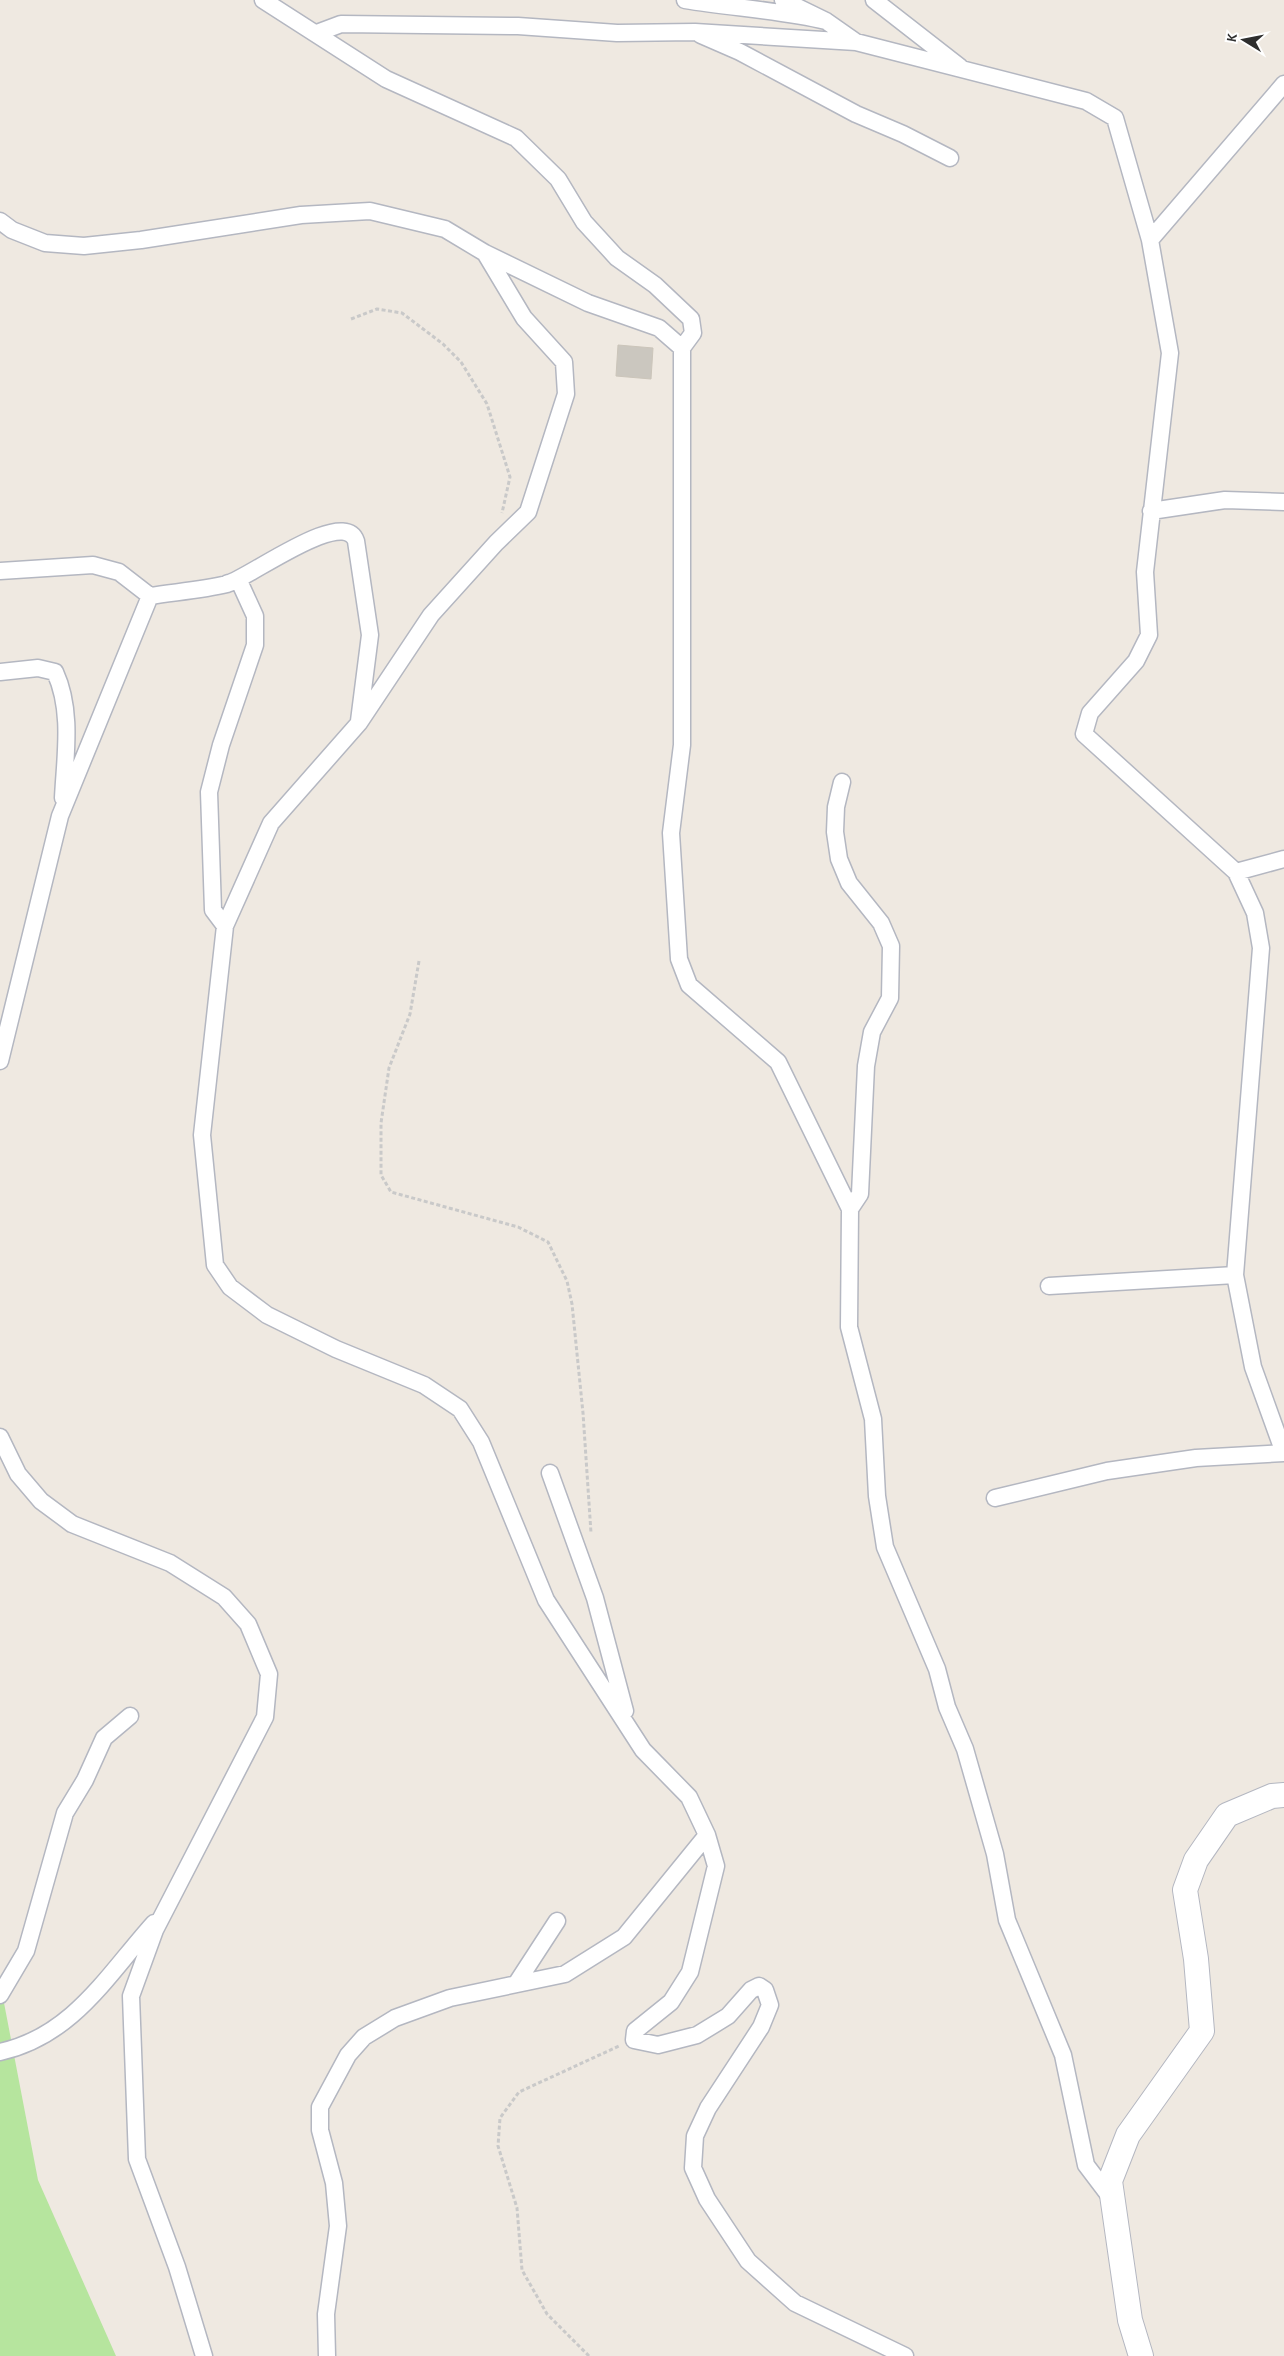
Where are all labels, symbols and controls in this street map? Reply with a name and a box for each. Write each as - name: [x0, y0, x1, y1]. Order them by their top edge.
- north arrow: [1219, 15, 1269, 65]
- text: K: [1225, 32, 1240, 43]

